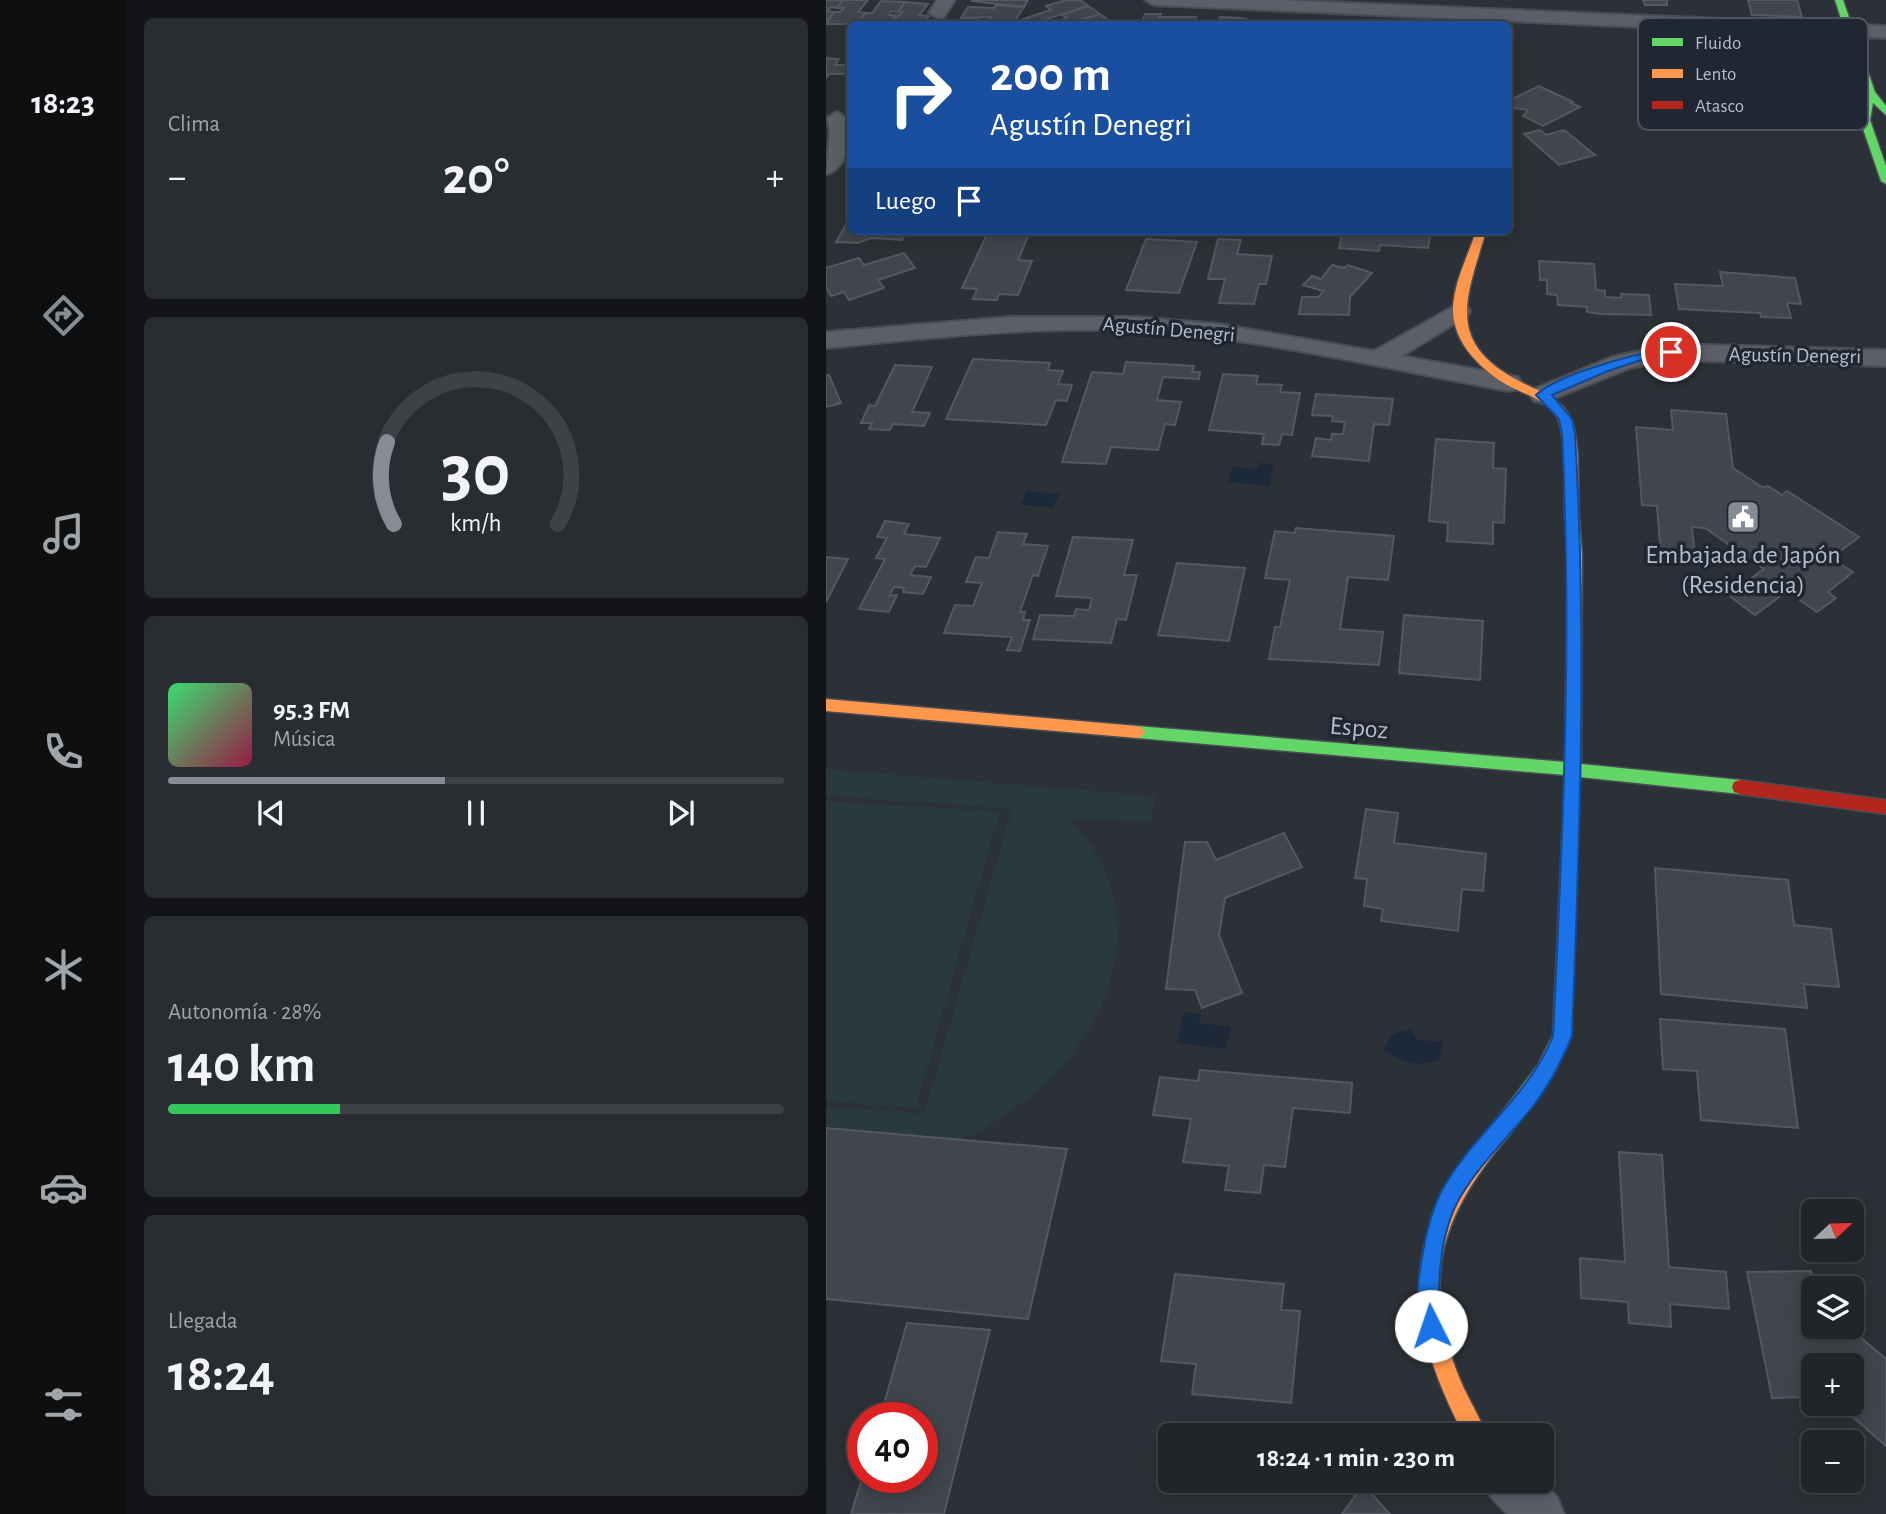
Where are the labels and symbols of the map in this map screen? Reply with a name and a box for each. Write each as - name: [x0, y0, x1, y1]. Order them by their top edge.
- legend: [1638, 18, 1868, 130]
- text: Fluido: [1695, 34, 1741, 53]
- text: Lento: [1695, 65, 1736, 84]
- text: Atasco: [1695, 97, 1744, 116]
- street label: Agustín Denegri: [1102, 313, 1236, 346]
- pin: [1641, 322, 1701, 382]
- street label: Agustín Denegri: [1729, 344, 1861, 367]
- public building icon: Embajada de Japón (Residencia): [1724, 498, 1762, 536]
- place label: Embajada de Japón (Residencia): [1645, 542, 1841, 598]
- street label: Espoz: [1329, 712, 1389, 743]
- north arrow: [1801, 1199, 1864, 1262]
- position arrow: [1394, 1289, 1468, 1363]
- speed limit sign: 40: [847, 1402, 938, 1493]

